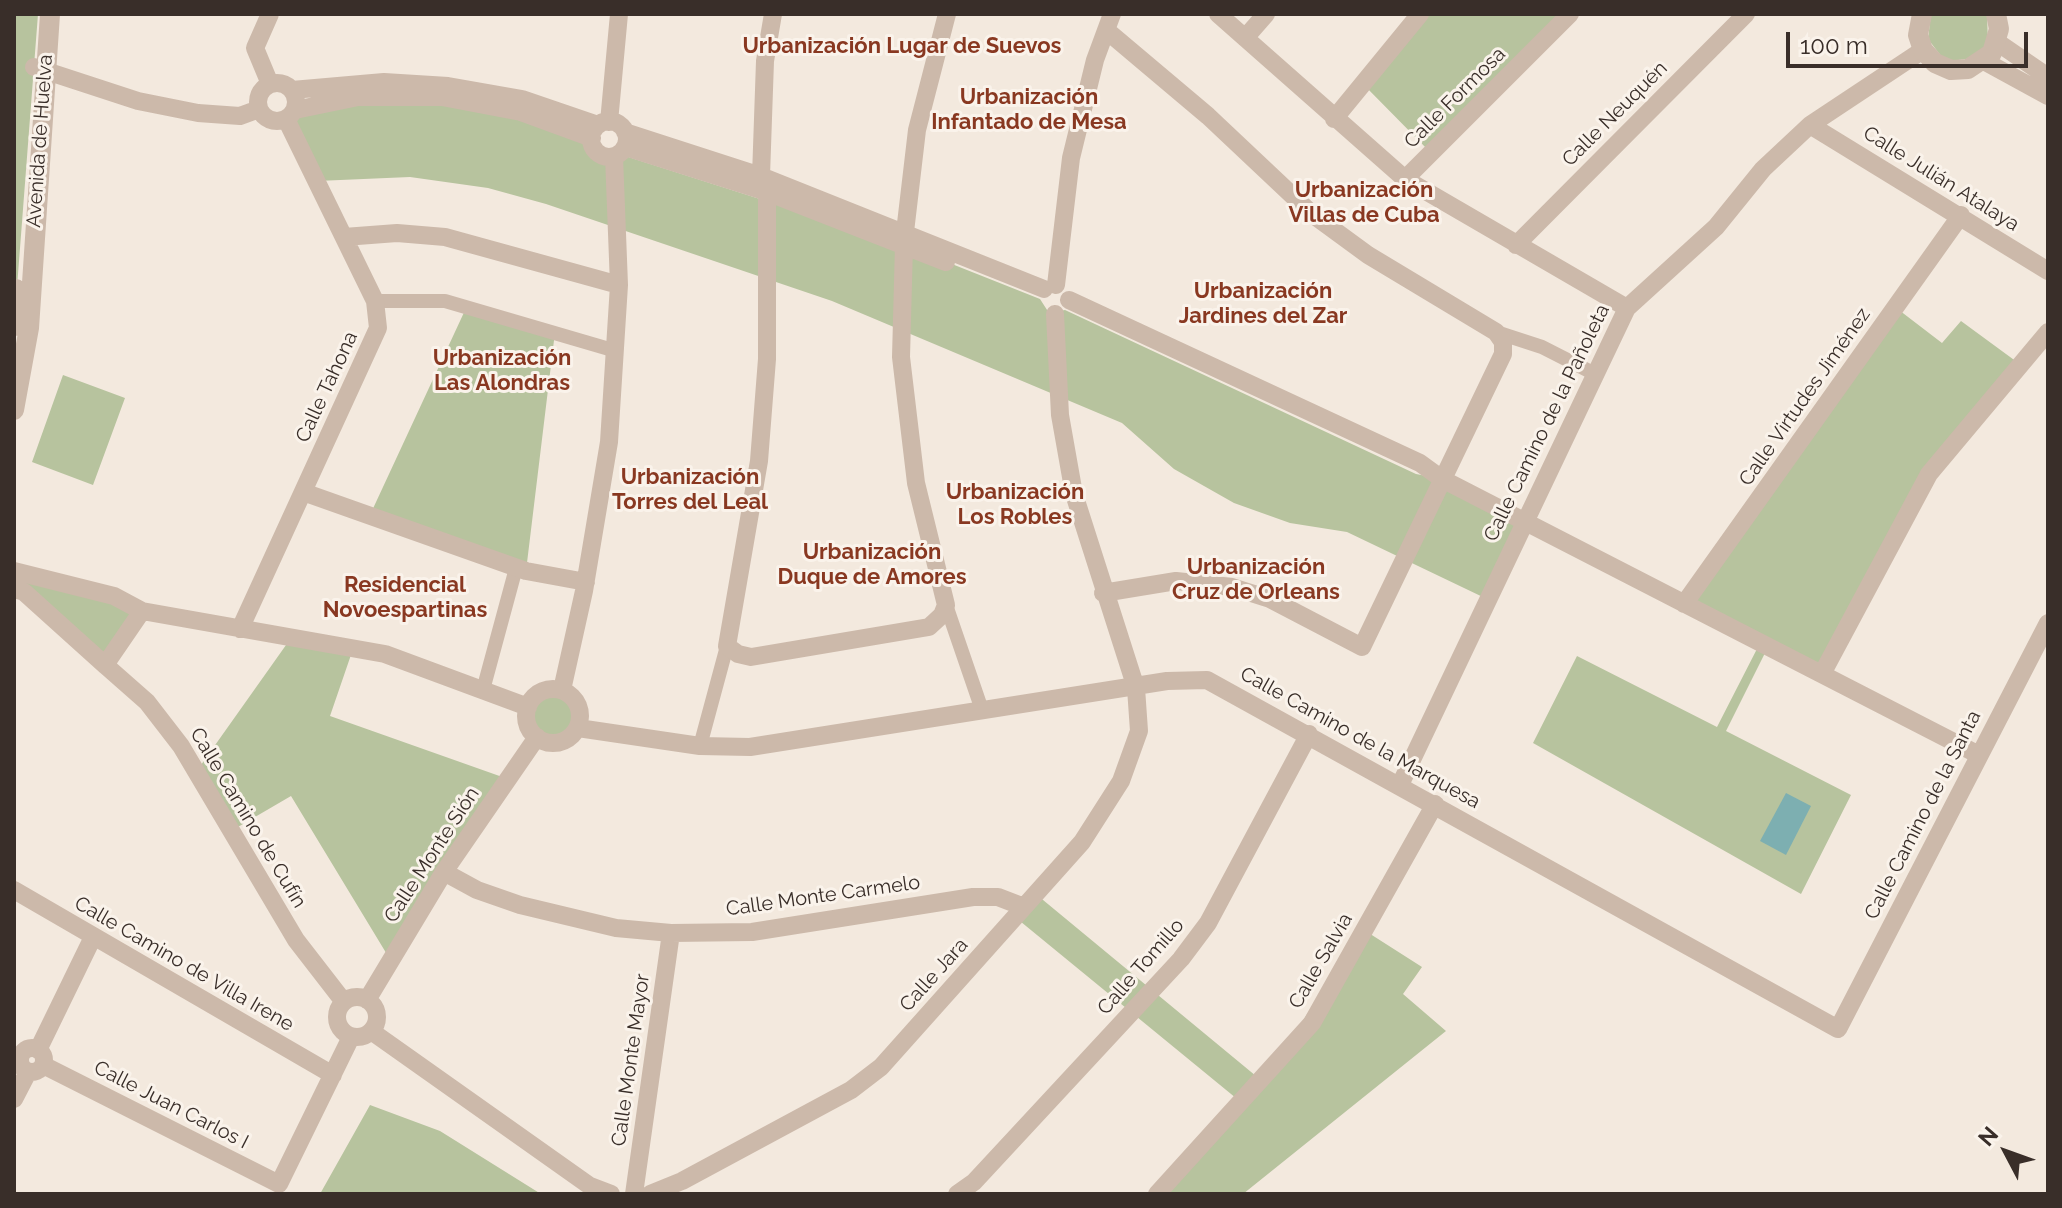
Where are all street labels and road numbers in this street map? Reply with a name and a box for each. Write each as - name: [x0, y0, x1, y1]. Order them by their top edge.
- street label: Calle Formosa: [1399, 42, 1511, 154]
- street label: Avenida de Huelva: [22, 54, 58, 228]
- street label: Calle Neuquén: [1557, 56, 1673, 172]
- street label: Calle Julián Atalaya: [1859, 121, 2023, 237]
- street label: Calle Camino de la Pañoleta: [1479, 301, 1615, 545]
- street label: Calle Virtudes Jiménez: [1734, 303, 1876, 491]
- street label: Calle Tahona: [291, 328, 363, 446]
- street label: Calle Camino de la Marquesa: [1236, 662, 1484, 814]
- street label: Calle Camino de la Santa: [1860, 707, 1986, 923]
- street label: Calle Camino de Cufín: [185, 724, 311, 912]
- street label: Calle Monte Sión: [379, 783, 485, 927]
- street label: Calle Monte Carmelo: [724, 871, 922, 921]
- street label: Calle Camino de Villa Irene: [70, 891, 298, 1037]
- street label: Calle Salvia: [1284, 909, 1358, 1013]
- street label: Calle Tomillo: [1093, 914, 1189, 1020]
- street label: Calle Jara: [895, 933, 973, 1017]
- street label: Calle Monte Mayor: [607, 972, 655, 1148]
- street label: Calle Juan Carlos I: [90, 1056, 252, 1154]

